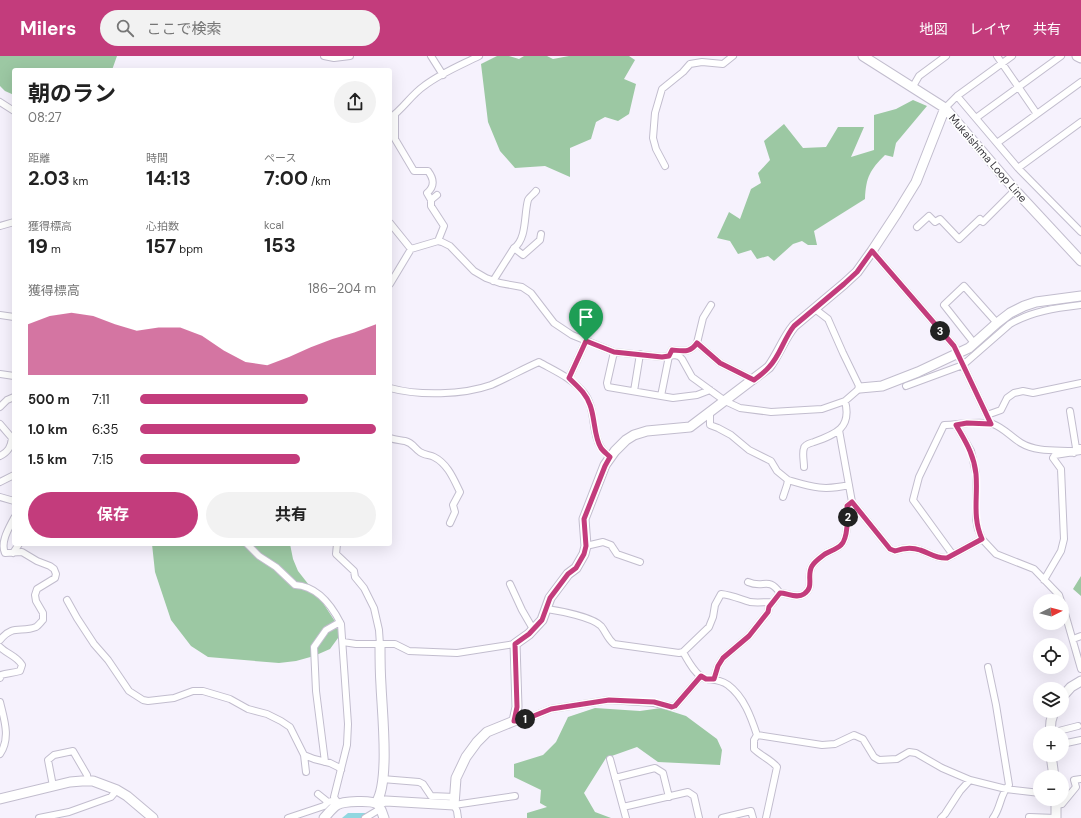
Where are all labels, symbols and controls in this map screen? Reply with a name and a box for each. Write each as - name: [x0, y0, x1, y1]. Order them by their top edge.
- search box: [100, 10, 380, 46]
- text: Milers: [20, 16, 76, 41]
- icon: search: [114, 17, 136, 39]
- text: ここで検索: [146, 19, 221, 39]
- text: 地図: [919, 20, 947, 38]
- text: レイヤ: [969, 20, 1011, 38]
- text: 共有: [1033, 20, 1061, 38]
- text: 朝のラン: [28, 79, 116, 108]
- button: share: [334, 81, 376, 123]
- text: 08:27: [28, 109, 62, 126]
- street label: Mukaishima Loop Line: [946, 111, 1030, 205]
- text: 距離: [28, 151, 50, 165]
- text: 時間: [146, 151, 168, 165]
- text: ペース: [264, 151, 296, 165]
- text: 2.03: [28, 165, 70, 191]
- text: 14:13: [146, 165, 191, 191]
- text: 7:00: [264, 165, 308, 191]
- text: km: [70, 174, 88, 188]
- text: /km: [308, 174, 331, 188]
- text: kcal: [264, 218, 284, 232]
- text: 獲得標高: [28, 219, 72, 233]
- text: 心拍数: [146, 219, 179, 233]
- text: 153: [264, 232, 296, 258]
- text: 19: [28, 233, 48, 259]
- text: 157: [146, 233, 176, 259]
- text: m: [48, 242, 61, 256]
- text: bpm: [176, 242, 203, 256]
- text: 186–204 m: [308, 280, 376, 297]
- text: 獲得標高: [28, 282, 80, 299]
- pin: [569, 300, 603, 341]
- icon: arrive: [575, 306, 597, 328]
- pin: 3: [930, 321, 950, 341]
- text: 3: [937, 324, 943, 338]
- text: 500 m: [28, 391, 70, 408]
- text: 7:11: [92, 391, 110, 408]
- text: 1.0 km: [28, 421, 67, 438]
- text: 6:35: [92, 421, 118, 438]
- text: 1.5 km: [28, 451, 67, 468]
- text: 7:15: [92, 451, 114, 468]
- button: 保存: [28, 492, 198, 538]
- button: 共有: [206, 492, 376, 538]
- pin: 2: [838, 507, 858, 527]
- text: 2: [845, 510, 851, 524]
- north arrow: [1033, 594, 1069, 630]
- map controls: [1033, 594, 1069, 806]
- button: locate: [1033, 638, 1069, 674]
- button: layers: [1033, 682, 1069, 718]
- pin: 1: [515, 709, 535, 729]
- text: 1: [523, 712, 527, 726]
- button: +: [1033, 726, 1069, 762]
- button: −: [1033, 770, 1069, 806]

